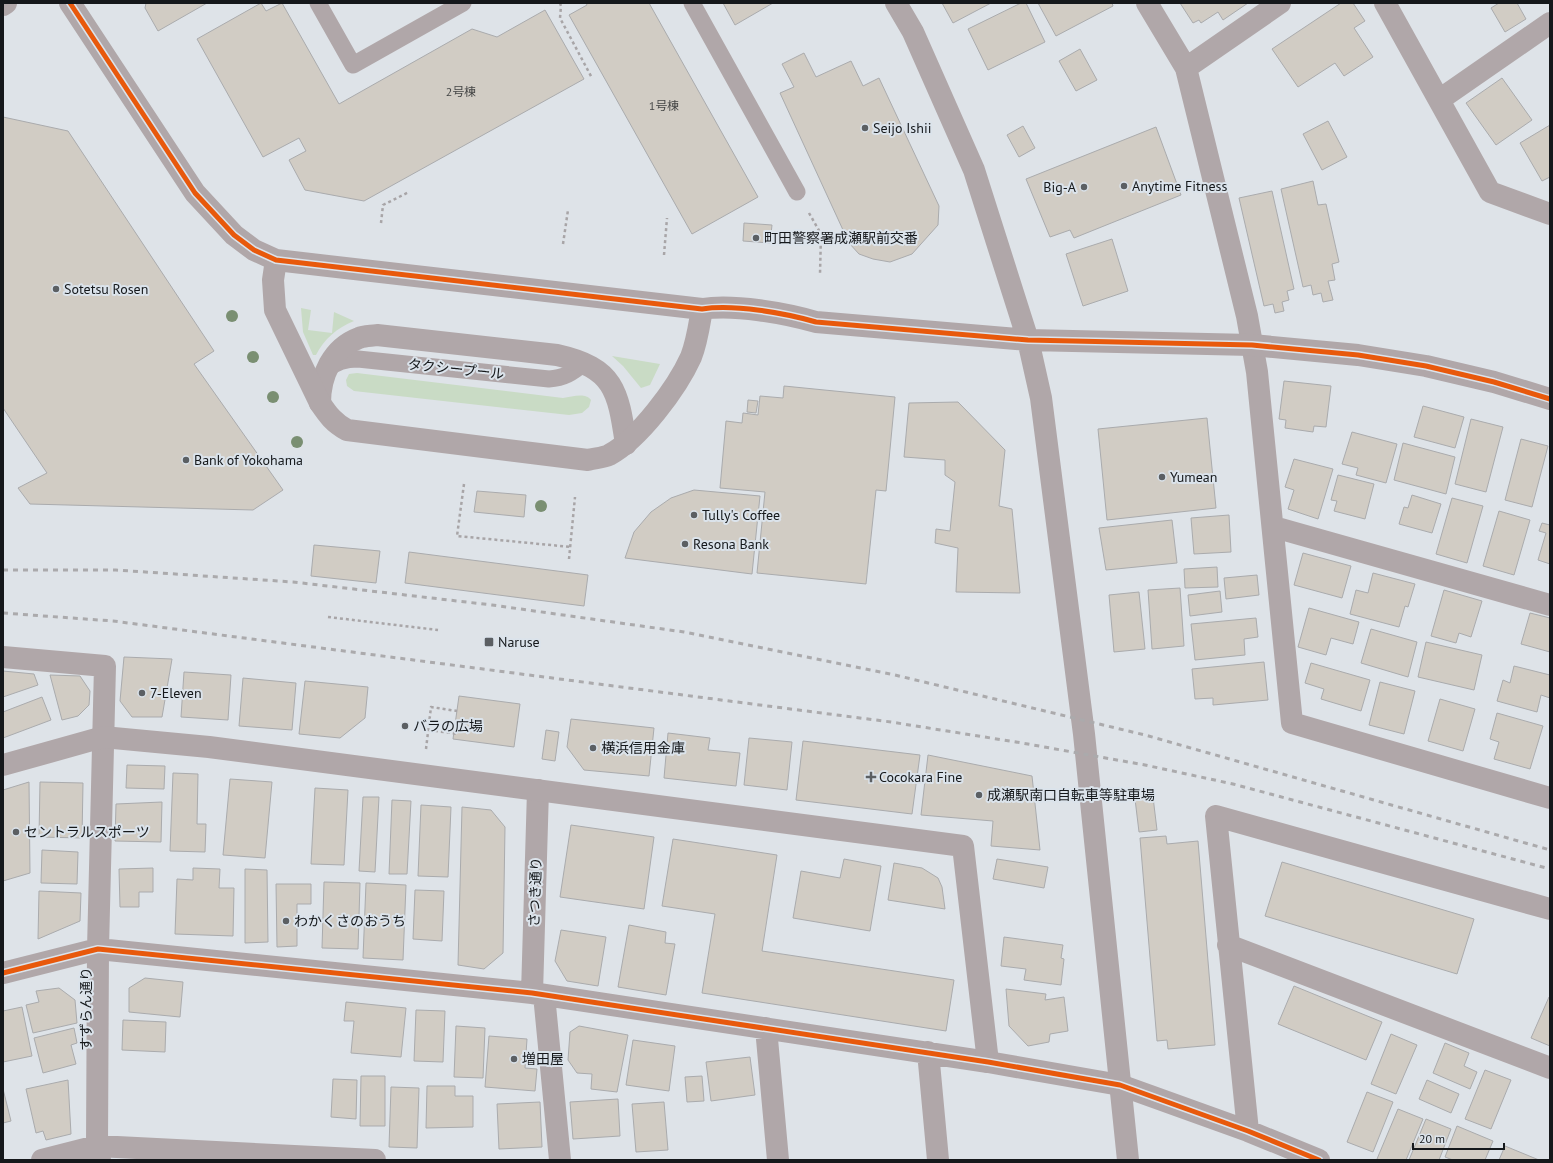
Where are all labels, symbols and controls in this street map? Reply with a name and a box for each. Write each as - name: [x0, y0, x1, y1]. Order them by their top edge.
- house number: 2号棟: [446, 84, 476, 99]
- house number: 1号棟: [649, 98, 679, 113]
- place label: Seijo Ishii: [873, 119, 931, 137]
- marker: Seijo Ishii: [860, 123, 870, 133]
- place label: Anytime Fitness: [1132, 177, 1227, 195]
- place label: Big-A: [1043, 178, 1077, 196]
- marker: Anytime Fitness: [1119, 181, 1129, 191]
- marker: Big-A: [1079, 182, 1089, 192]
- place label: 町田警察署成瀬駅前交番: [764, 229, 918, 247]
- marker: 町田警察署成瀬駅前交番: [751, 233, 761, 243]
- place label: Sotetsu Rosen: [64, 280, 148, 298]
- marker: Sotetsu Rosen: [51, 284, 61, 294]
- street label: タクシープール: [407, 355, 505, 383]
- place label: Bank of Yokohama: [194, 451, 303, 469]
- marker: Bank of Yokohama: [181, 455, 191, 465]
- place label: Yumean: [1170, 468, 1217, 486]
- marker: Yumean: [1157, 472, 1167, 482]
- place label: Tully's Coffee: [702, 506, 780, 524]
- marker: Tully's Coffee: [689, 510, 699, 520]
- place label: Resona Bank: [693, 535, 769, 553]
- marker: Resona Bank: [680, 539, 690, 549]
- place label: Naruse: [498, 633, 540, 651]
- marker: Naruse: [483, 636, 495, 648]
- place label: 7-Eleven: [150, 684, 202, 702]
- marker: 7-Eleven: [137, 688, 147, 698]
- place label: バラの広場: [413, 717, 483, 735]
- marker: バラの広場: [400, 721, 410, 731]
- place label: 横浜信用金庫: [601, 739, 685, 757]
- marker: 横浜信用金庫: [588, 743, 598, 753]
- place label: Cocokara Fine: [879, 768, 962, 786]
- marker: Cocokara Fine: [866, 772, 876, 782]
- place label: 成瀬駅南口自転車等駐車場: [987, 786, 1155, 804]
- marker: 成瀬駅南口自転車等駐車場: [974, 790, 984, 800]
- place label: セントラルスポーツ: [24, 823, 150, 841]
- marker: セントラルスポーツ: [11, 827, 21, 837]
- street label: さつき通り: [525, 857, 545, 927]
- place label: わかくさのおうち: [294, 912, 406, 930]
- marker: わかくさのおうち: [281, 916, 291, 926]
- street label: すずらん通り: [77, 967, 95, 1051]
- place label: 増田屋: [522, 1050, 564, 1068]
- marker: 増田屋: [509, 1054, 519, 1064]
- scale bar: [1413, 1125, 1504, 1151]
- text: 20 m: [1419, 1131, 1445, 1146]

